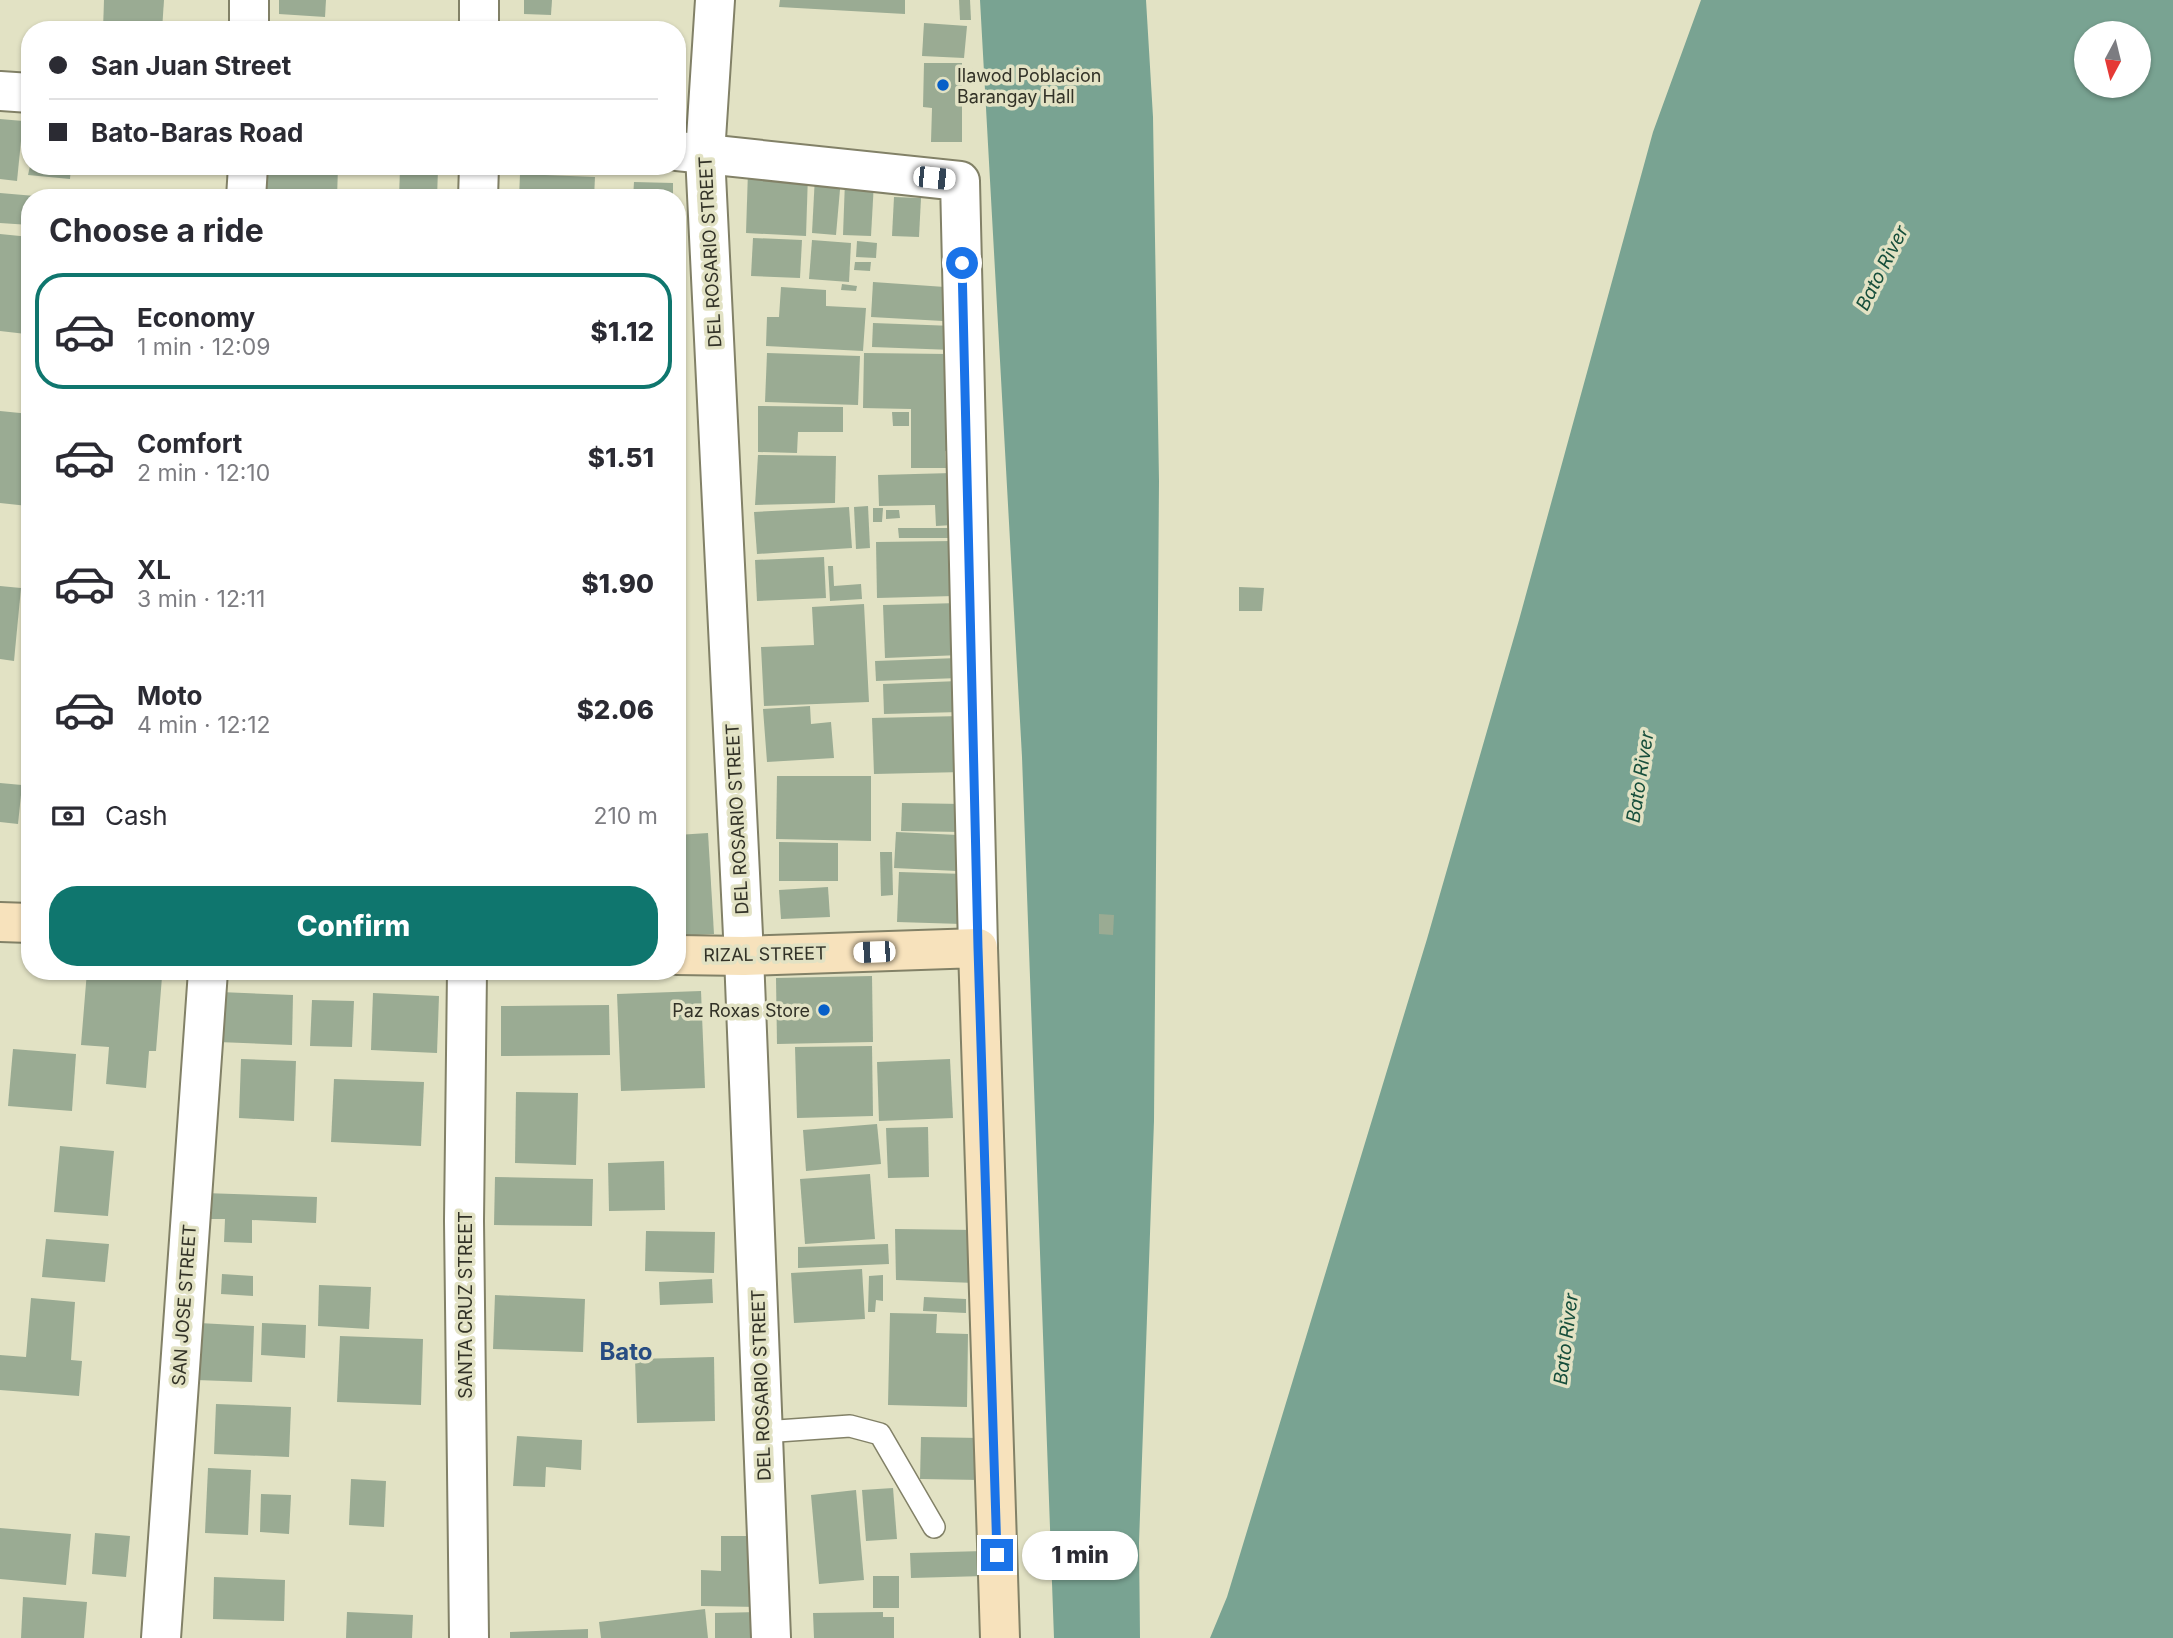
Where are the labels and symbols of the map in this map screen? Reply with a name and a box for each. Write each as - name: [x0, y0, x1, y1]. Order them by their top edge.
- north arrow: [2074, 21, 2151, 98]
- place label: Ilawod Poblacion Barangay Hall: [957, 65, 1101, 107]
- marker: Ilawod Poblacion Barangay Hall: [935, 77, 951, 93]
- street label: DEL ROSARIO STREET: [694, 156, 726, 348]
- car: [913, 165, 956, 191]
- water label: Bato River: [1851, 221, 1914, 314]
- route start: [946, 247, 978, 279]
- street label: DEL ROSARIO STREET: [721, 723, 753, 915]
- water label: Bato River: [1621, 729, 1659, 824]
- car: [853, 941, 896, 963]
- street label: RIZAL STREET: [703, 942, 827, 966]
- place label: Paz Roxas Store: [672, 1000, 810, 1021]
- marker: Paz Roxas Store: [816, 1002, 832, 1018]
- street label: SANTA CRUZ STREET: [455, 1211, 476, 1399]
- street label: SAN JOSE STREET: [168, 1223, 200, 1387]
- street label: DEL ROSARIO STREET: [747, 1289, 775, 1481]
- water label: Bato River: [1549, 1291, 1583, 1386]
- district label: Bato: [599, 1337, 653, 1366]
- callout: 1 min: [1021, 1530, 1137, 1580]
- route end: [981, 1539, 1013, 1571]

